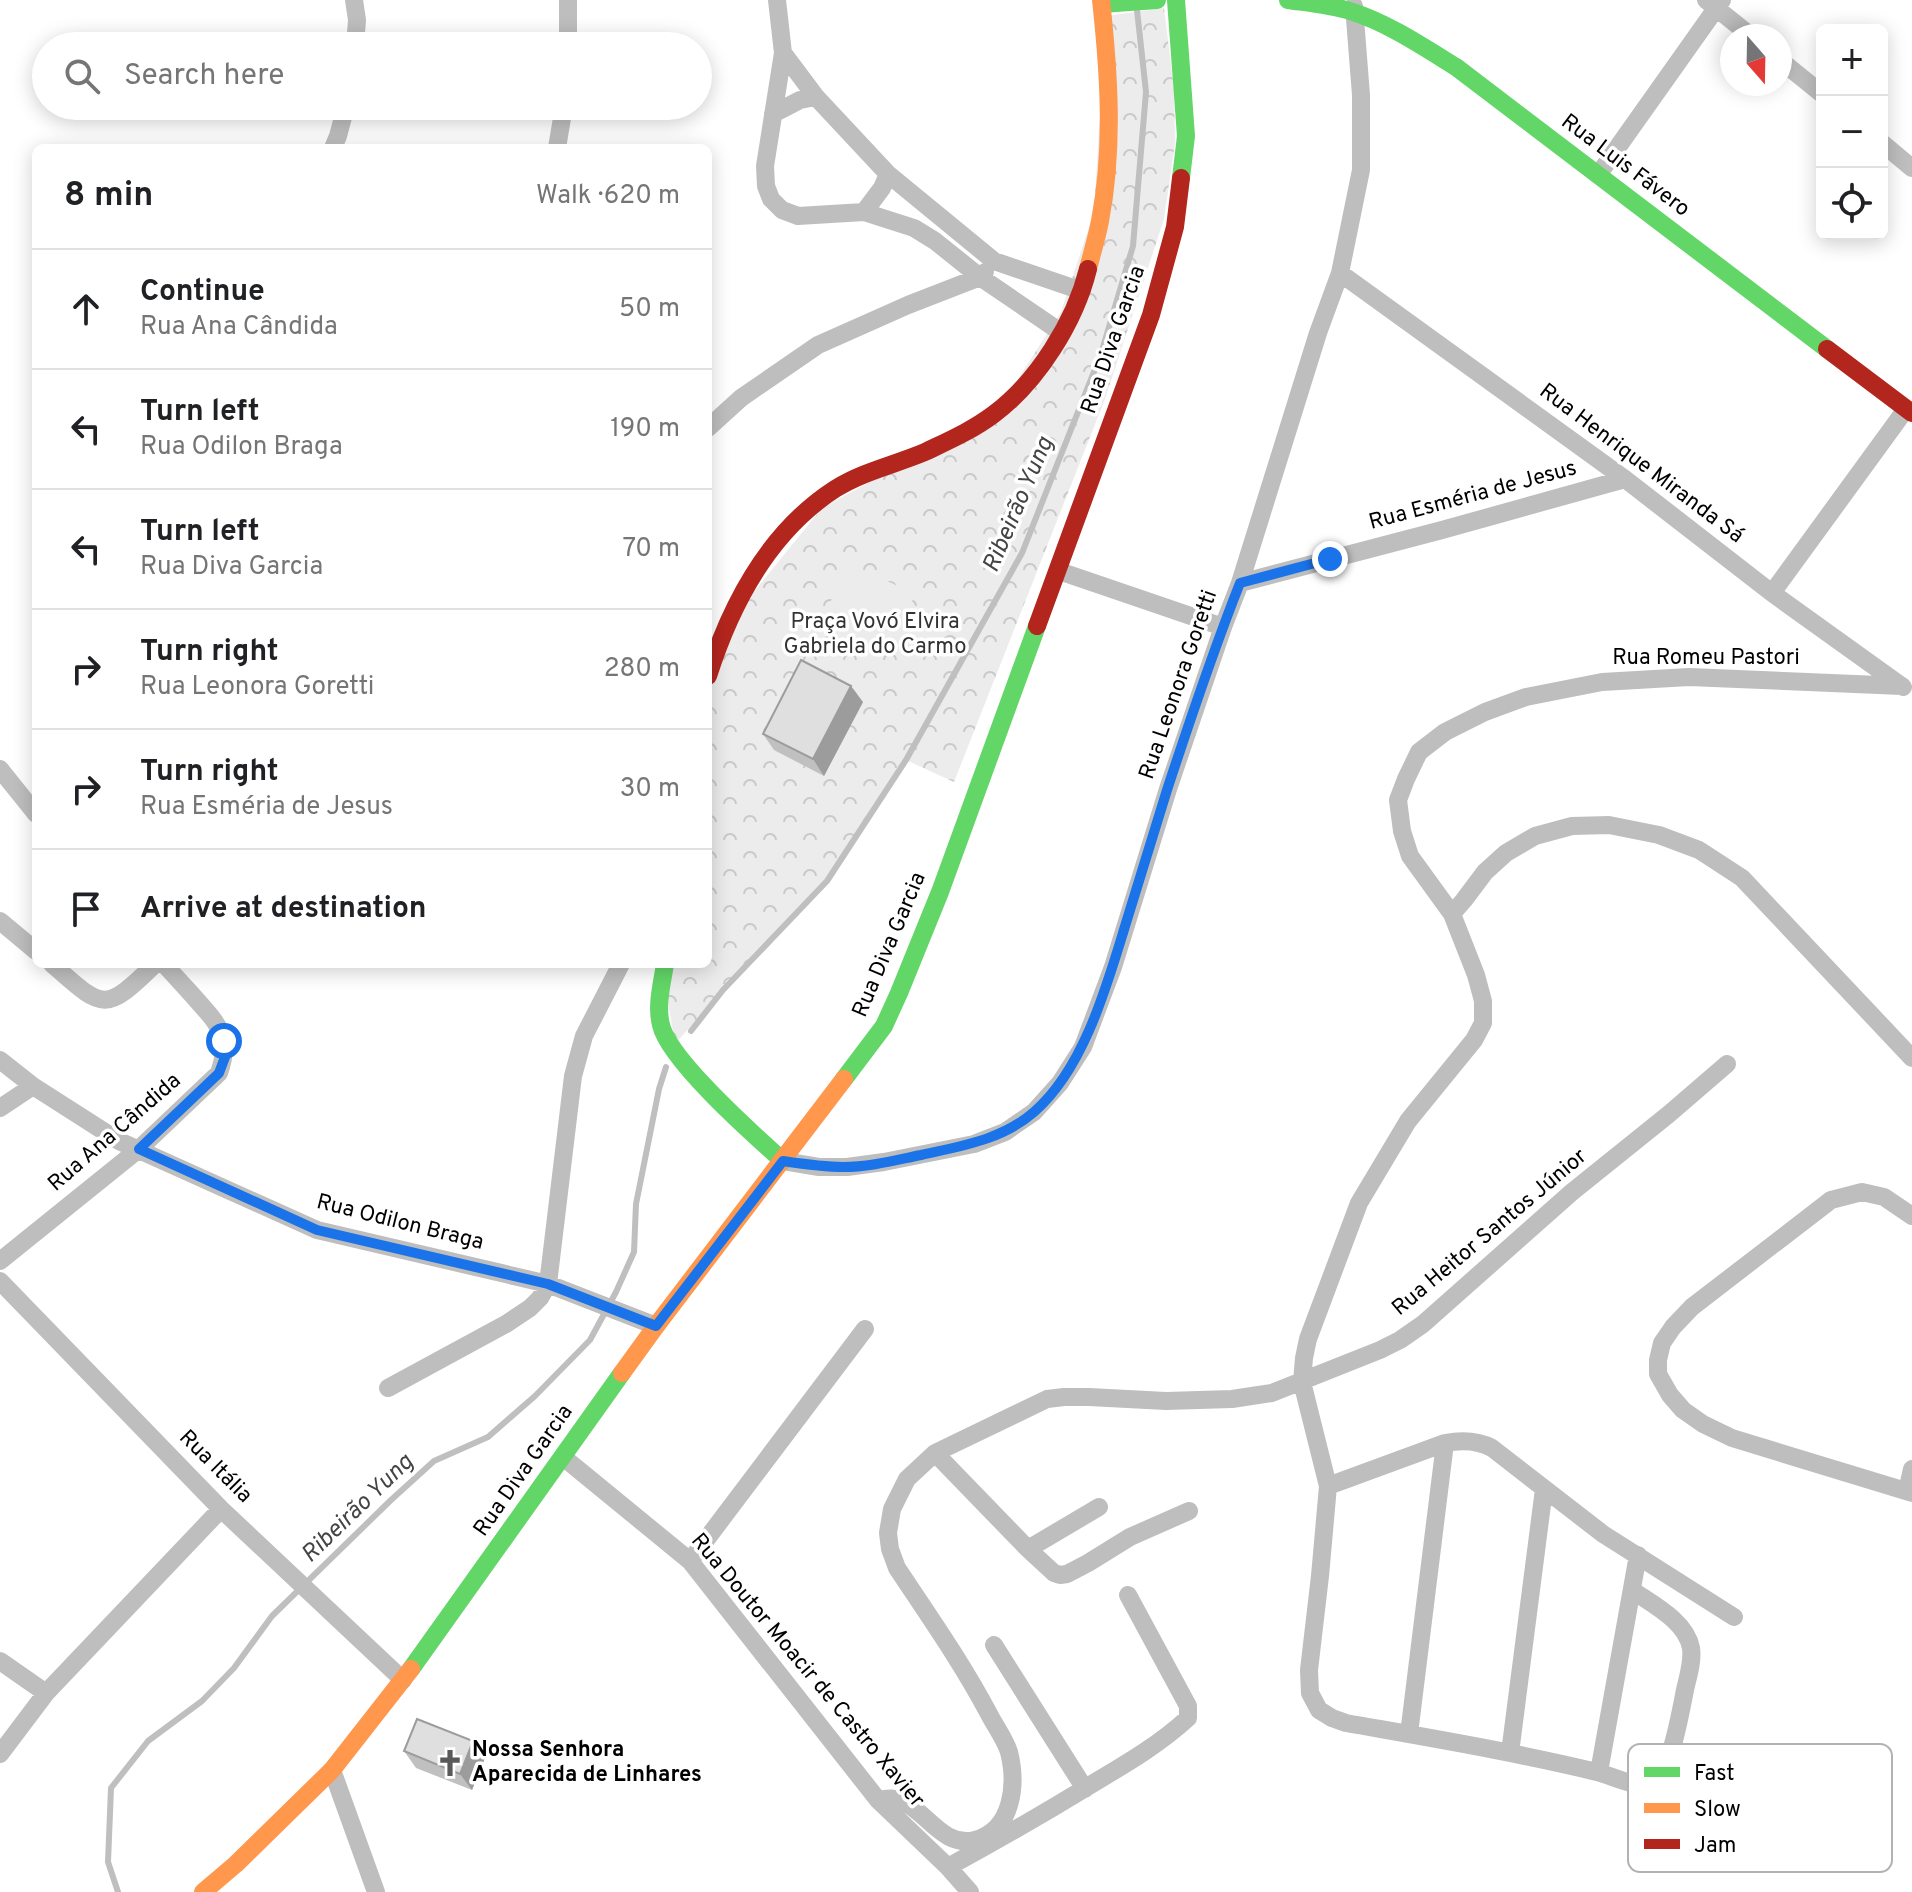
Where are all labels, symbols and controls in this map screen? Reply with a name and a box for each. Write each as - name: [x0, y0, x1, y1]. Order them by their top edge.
- north arrow: [1720, 24, 1792, 96]
- map controls: [1816, 24, 1888, 240]
- button: +: [1816, 24, 1888, 96]
- search box: [32, 32, 712, 120]
- icon: search: [60, 54, 104, 98]
- text: Search here: [124, 58, 284, 95]
- button: −: [1816, 96, 1888, 168]
- street label: Rua Luis Fávero: [1555, 109, 1695, 223]
- button: locate: [1816, 168, 1888, 240]
- text: 8 min: [64, 175, 153, 218]
- text: Walk · 620 m: [536, 180, 680, 213]
- street label: Rua Diva Garcia: [1076, 262, 1152, 418]
- text: Continue: [140, 274, 265, 311]
- icon: ahead: [64, 287, 108, 331]
- text: 50 m: [619, 293, 680, 326]
- text: Rua Ana Cândida: [140, 311, 338, 344]
- street label: Rua Henrique Miranda Sá: [1533, 378, 1749, 550]
- text: Turn left: [140, 394, 260, 431]
- icon: left: [64, 407, 108, 451]
- text: 190 m: [610, 413, 680, 446]
- text: Rua Odilon Braga: [140, 431, 343, 464]
- water label: Ribeirão Yung: [977, 432, 1061, 577]
- street label: Rua Esméria de Jesus: [1366, 455, 1580, 537]
- text: Turn left: [140, 514, 260, 551]
- icon: left: [64, 527, 108, 571]
- text: 70 m: [622, 533, 680, 566]
- route end: [1312, 541, 1348, 577]
- text: Rua Diva Garcia: [140, 551, 323, 584]
- street label: Rua Leonora Goretti: [1134, 587, 1224, 783]
- park label: Praça Vovó Elvira Gabriela do Carmo: [784, 609, 966, 661]
- text: Turn right: [140, 634, 278, 671]
- street label: Rua Romeu Pastori: [1612, 645, 1800, 672]
- icon: right: [64, 647, 108, 691]
- text: 280 m: [604, 653, 680, 686]
- text: Rua Leonora Goretti: [140, 671, 374, 704]
- text: Turn right: [140, 754, 278, 791]
- icon: right: [64, 767, 108, 811]
- text: 30 m: [620, 773, 680, 806]
- text: Rua Esméria de Jesus: [140, 791, 393, 824]
- street label: Rua Diva Garcia: [847, 868, 933, 1022]
- icon: arrive: [64, 887, 108, 931]
- text: Arrive at destination: [140, 891, 426, 928]
- route start: [206, 1023, 242, 1059]
- street label: Rua Ana Cândida: [43, 1068, 187, 1198]
- street label: Rua Heitor Santos Júnior: [1387, 1143, 1593, 1322]
- street label: Rua Odilon Braga: [314, 1189, 486, 1257]
- street label: Rua Diva Garcia: [469, 1400, 579, 1542]
- street label: Rua Itália: [173, 1425, 257, 1509]
- water label: Ribeirão Yung: [296, 1447, 421, 1570]
- street label: Rua Doutor Moacir de Castro Xavier: [684, 1528, 930, 1814]
- place label: Nossa Senhora Aparecida de Linhares: [472, 1737, 702, 1789]
- legend: [1628, 1744, 1892, 1872]
- church icon: Nossa Senhora Aparecida de Linhares: [435, 1748, 465, 1778]
- text: Fast: [1694, 1761, 1735, 1788]
- text: Slow: [1694, 1797, 1741, 1824]
- text: Jam: [1694, 1833, 1737, 1860]

